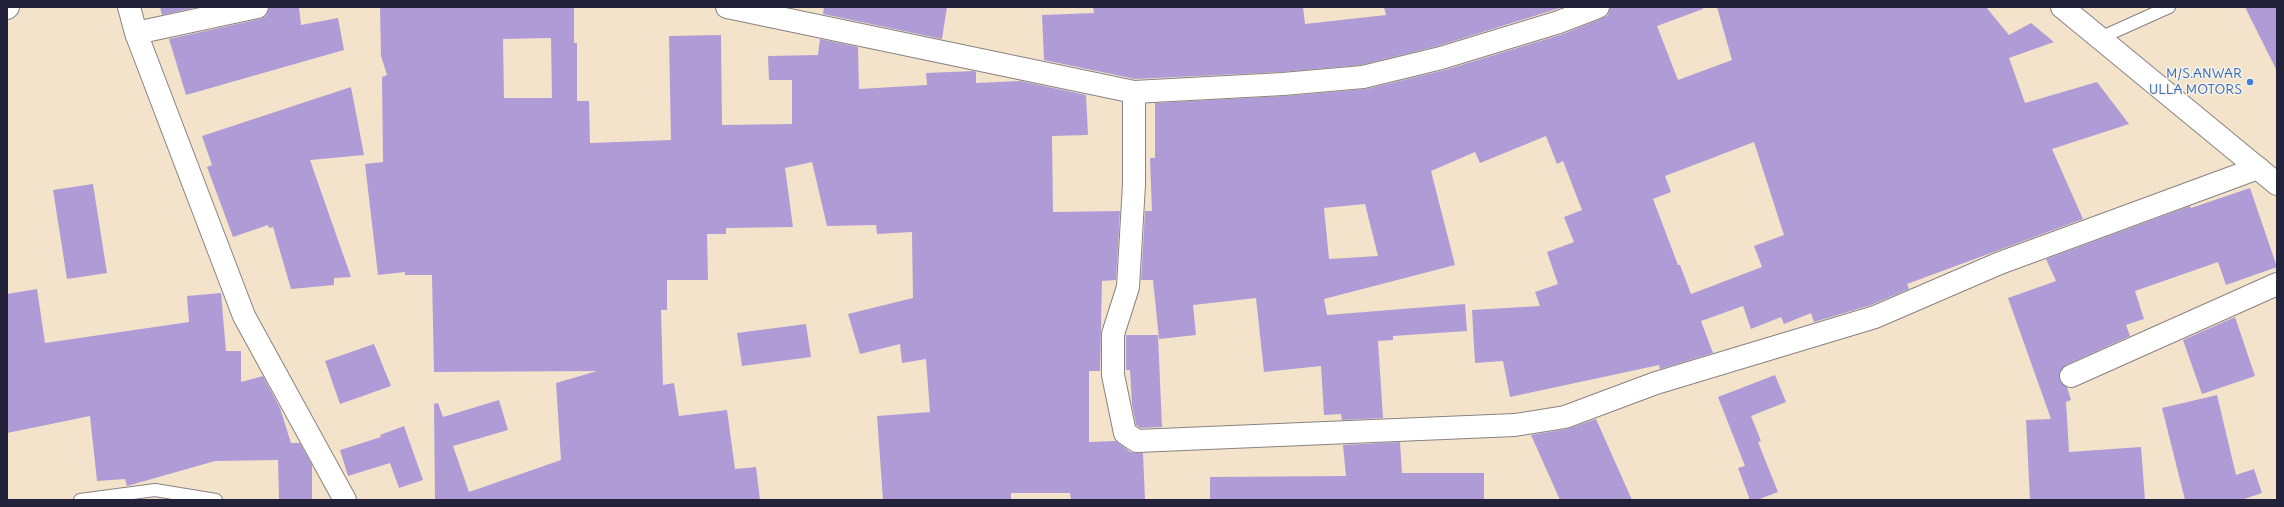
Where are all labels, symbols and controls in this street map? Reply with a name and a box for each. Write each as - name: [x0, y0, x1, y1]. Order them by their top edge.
- place label: M/S.ANWAR ULLA MOTORS: [2149, 66, 2242, 98]
- marker: M/S.ANWAR ULLA MOTORS: [2245, 77, 2255, 87]

